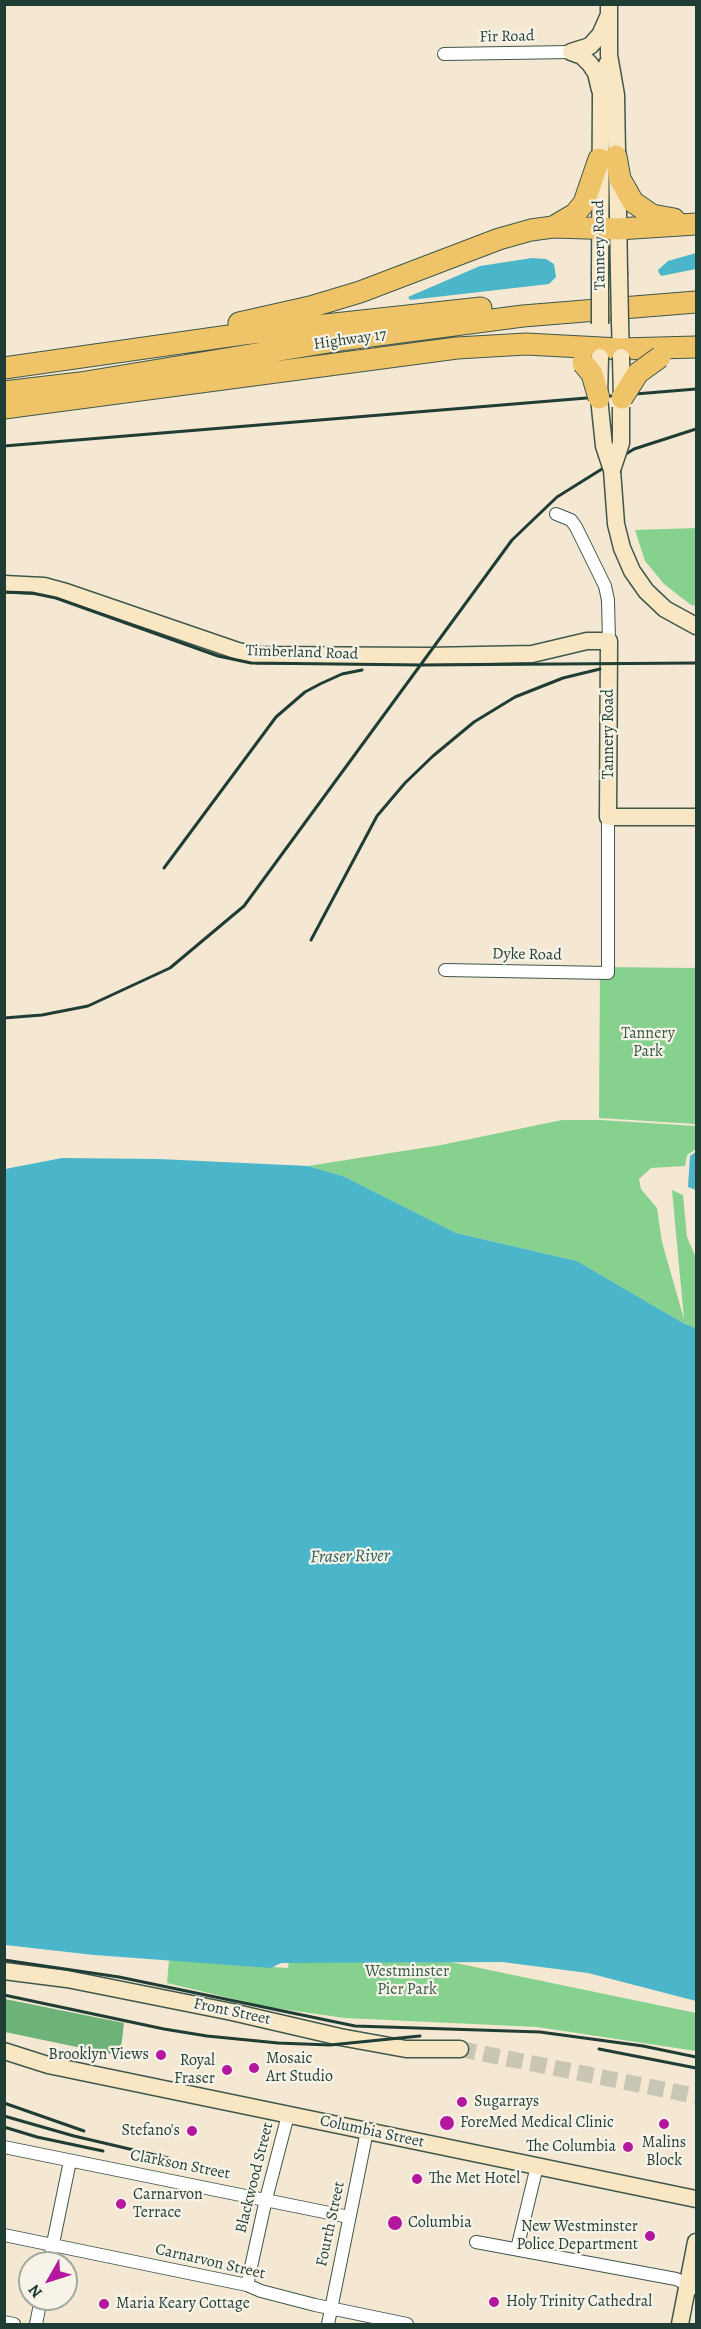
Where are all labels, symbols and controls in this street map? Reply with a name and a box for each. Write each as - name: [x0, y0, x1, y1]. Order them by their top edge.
- street label: Fir Road: [479, 27, 535, 47]
- street label: Tannery Road: [590, 200, 610, 290]
- street label: Highway 17: [312, 325, 388, 355]
- street label: Timberland Road: [245, 641, 359, 665]
- street label: Tannery Road: [599, 689, 619, 779]
- street label: Dyke Road: [492, 945, 562, 965]
- park label: Tannery Park: [621, 1024, 675, 1062]
- water label: Fraser River: [310, 1546, 390, 1568]
- park label: Westminster Pier Park: [365, 1962, 449, 2000]
- street label: Front Street: [192, 1994, 272, 2030]
- place label: Brooklyn Views: [48, 2045, 149, 2065]
- marker: Brooklyn Views: [154, 2048, 168, 2062]
- place label: Mosaic Art Studio: [266, 2049, 333, 2087]
- place label: Royal Fraser: [174, 2051, 215, 2089]
- marker: Mosaic Art Studio: [247, 2061, 261, 2075]
- marker: Royal Fraser: [220, 2063, 234, 2077]
- place label: Sugarrays: [474, 2092, 539, 2112]
- marker: Sugarrays: [455, 2095, 469, 2109]
- street label: Columbia Street: [318, 2112, 426, 2152]
- place label: ForeMed Medical Clinic: [460, 2113, 614, 2133]
- marker: ForeMed Medical Clinic: [438, 2114, 456, 2132]
- marker: Malins Block: [657, 2117, 671, 2131]
- place label: Stefano's: [121, 2121, 180, 2141]
- street label: Blackwood Street: [232, 2121, 278, 2235]
- marker: Stefano's: [185, 2124, 199, 2138]
- place label: Malins Block: [642, 2133, 686, 2171]
- place label: The Columbia: [526, 2137, 616, 2157]
- marker: The Columbia: [621, 2140, 635, 2154]
- street label: Clarkson Street: [129, 2146, 231, 2184]
- place label: The Met Hotel: [429, 2169, 520, 2189]
- marker: The Met Hotel: [410, 2172, 424, 2186]
- street label: Fourth Street: [313, 2180, 349, 2268]
- place label: Carnarvon Terrace: [133, 2185, 203, 2223]
- marker: Carnarvon Terrace: [114, 2197, 128, 2211]
- place label: Columbia: [408, 2213, 472, 2233]
- marker: Columbia: [386, 2214, 404, 2232]
- place label: New Westminster Police Department: [516, 2217, 638, 2255]
- marker: New Westminster Police Department: [643, 2229, 657, 2243]
- street label: Carnarvon Street: [153, 2240, 267, 2284]
- north arrow: [18, 2251, 78, 2311]
- text: N: [23, 2280, 48, 2303]
- place label: Holy Trinity Cathedral: [506, 2292, 652, 2312]
- place label: Maria Keary Cottage: [116, 2294, 250, 2314]
- marker: Holy Trinity Cathedral: [487, 2295, 501, 2309]
- marker: Maria Keary Cottage: [97, 2297, 111, 2311]

